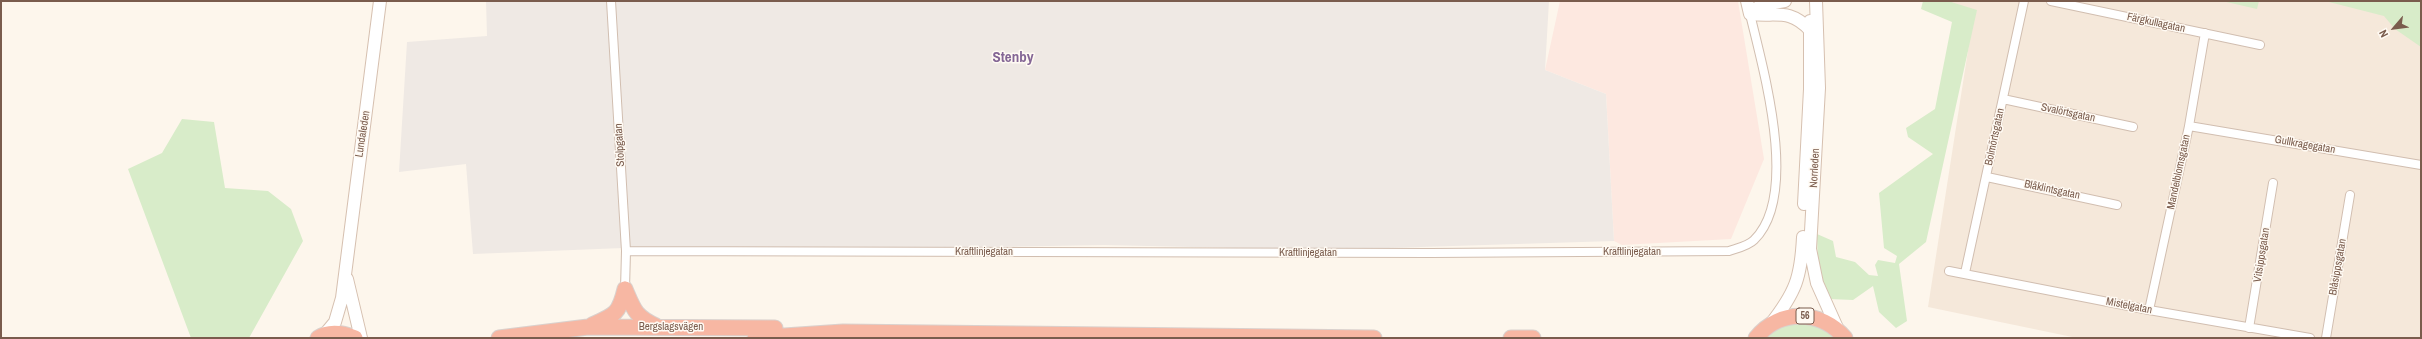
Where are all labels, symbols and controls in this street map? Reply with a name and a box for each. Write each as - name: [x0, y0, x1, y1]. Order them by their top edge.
- north arrow: [2374, 8, 2414, 48]
- street label: Färgkullagatan: [2126, 10, 2186, 36]
- text: N: [2376, 27, 2391, 40]
- district label: Stenby: [992, 49, 1034, 67]
- street label: Svalörtsgatan: [2040, 101, 2096, 125]
- street label: Bolmörtsgatan: [1982, 107, 2008, 167]
- street label: Lundaleden: [353, 110, 373, 158]
- street label: Stolpgatan: [612, 123, 628, 167]
- street label: Mandelblomsgatan: [2165, 133, 2193, 211]
- street label: Gullkragegatan: [2274, 133, 2336, 157]
- street label: Norrleden: [1807, 148, 1823, 188]
- street label: Blåklintsgatan: [2023, 178, 2081, 202]
- street label: Vitsippsgatan: [2251, 227, 2273, 283]
- street label: Blåsippsgatan: [2327, 238, 2349, 296]
- street label: Kraftlinjegatan: [955, 245, 1013, 259]
- street label: Kraftlinjegatan: [1603, 245, 1661, 259]
- street label: Kraftlinjegatan: [1279, 246, 1337, 260]
- street label: Mistelgatan: [2105, 295, 2153, 317]
- road number: 56: [1796, 308, 1814, 324]
- street label: Bergslagsvägen: [639, 320, 703, 334]

